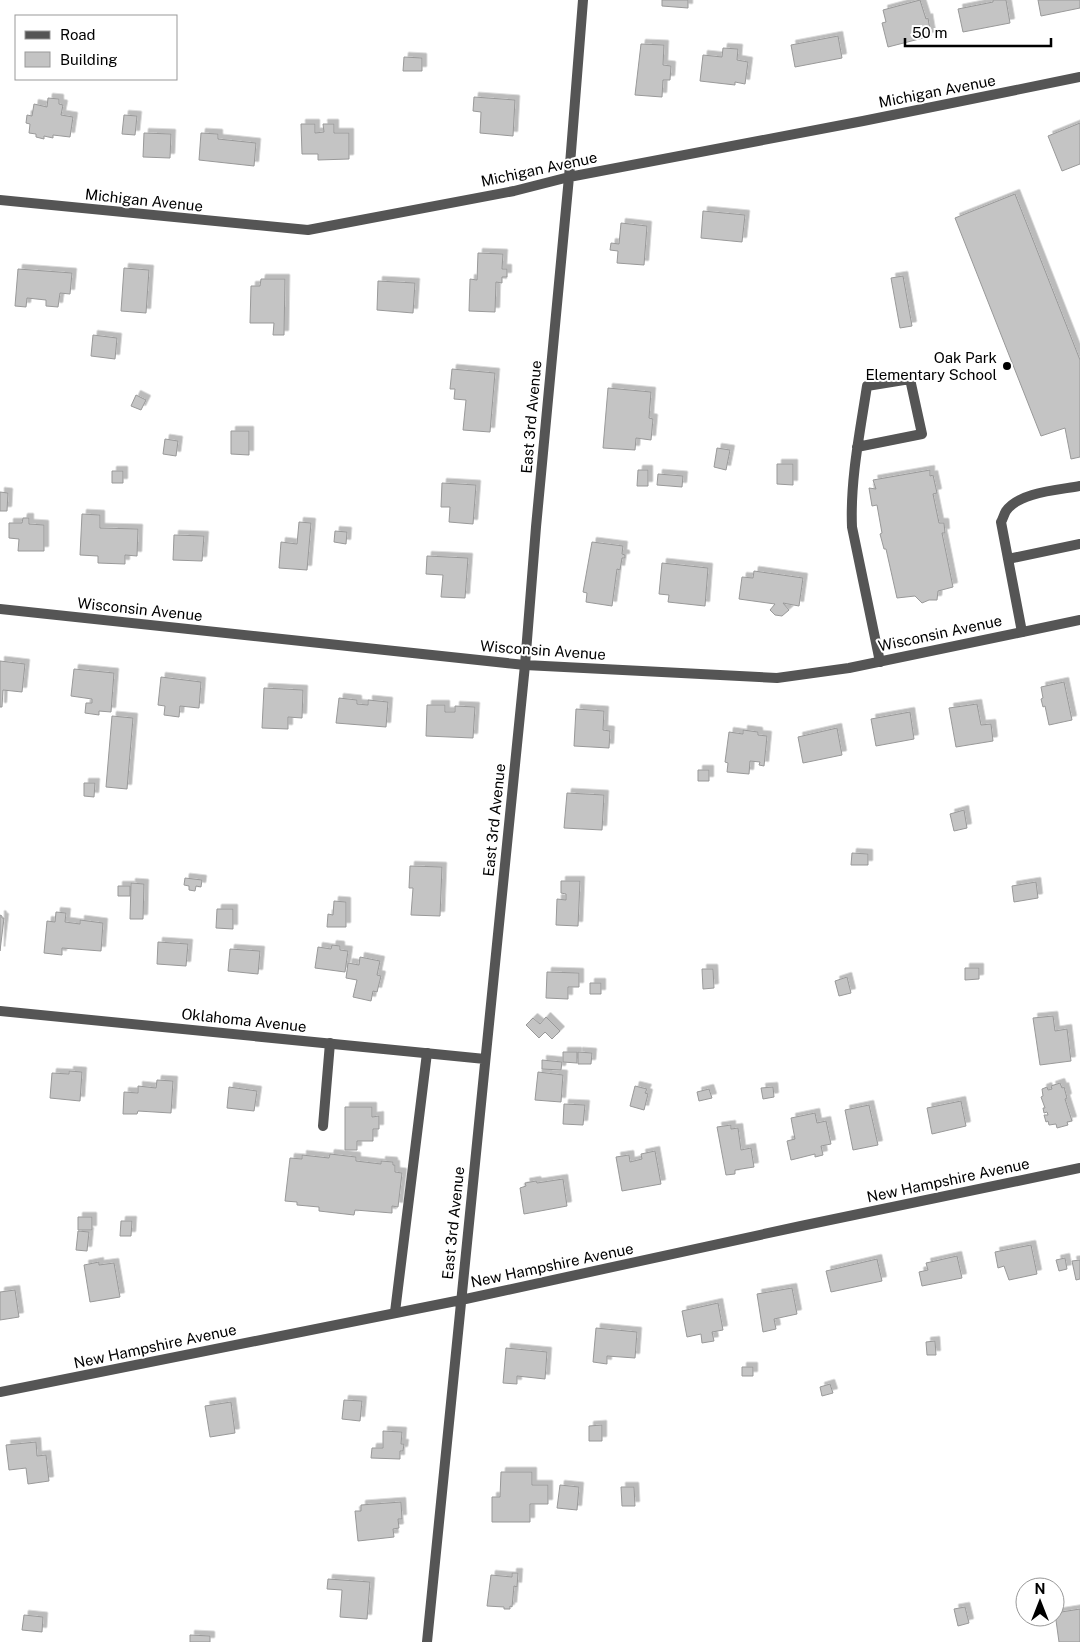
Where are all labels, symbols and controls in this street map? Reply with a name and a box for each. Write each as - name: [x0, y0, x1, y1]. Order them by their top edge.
- legend: [15, 15, 178, 80]
- scale bar: [905, 15, 1051, 47]
- text: 50 m: [912, 24, 947, 41]
- text: Road: [60, 26, 96, 43]
- text: Building: [60, 51, 118, 68]
- street label: Michigan Avenue: [877, 71, 997, 111]
- street label: Michigan Avenue: [479, 148, 599, 190]
- street label: Michigan Avenue: [84, 185, 204, 215]
- place label: Oak Park Elementary School: [865, 349, 997, 383]
- street label: East 3rd Avenue: [518, 360, 544, 474]
- marker: Oak Park Elementary School: [1001, 360, 1013, 372]
- street label: Wisconsin Avenue: [76, 594, 204, 624]
- street label: Wisconsin Avenue: [877, 612, 1003, 654]
- street label: Wisconsin Avenue: [480, 637, 606, 663]
- street label: East 3rd Avenue: [480, 763, 508, 877]
- street label: Oklahoma Avenue: [181, 1005, 307, 1035]
- street label: New Hampshire Avenue: [865, 1154, 1031, 1206]
- street label: East 3rd Avenue: [439, 1166, 467, 1280]
- street label: New Hampshire Avenue: [469, 1239, 635, 1291]
- street label: New Hampshire Avenue: [72, 1320, 238, 1372]
- north arrow: [1015, 1577, 1065, 1627]
- text: N: [1035, 1581, 1045, 1597]

